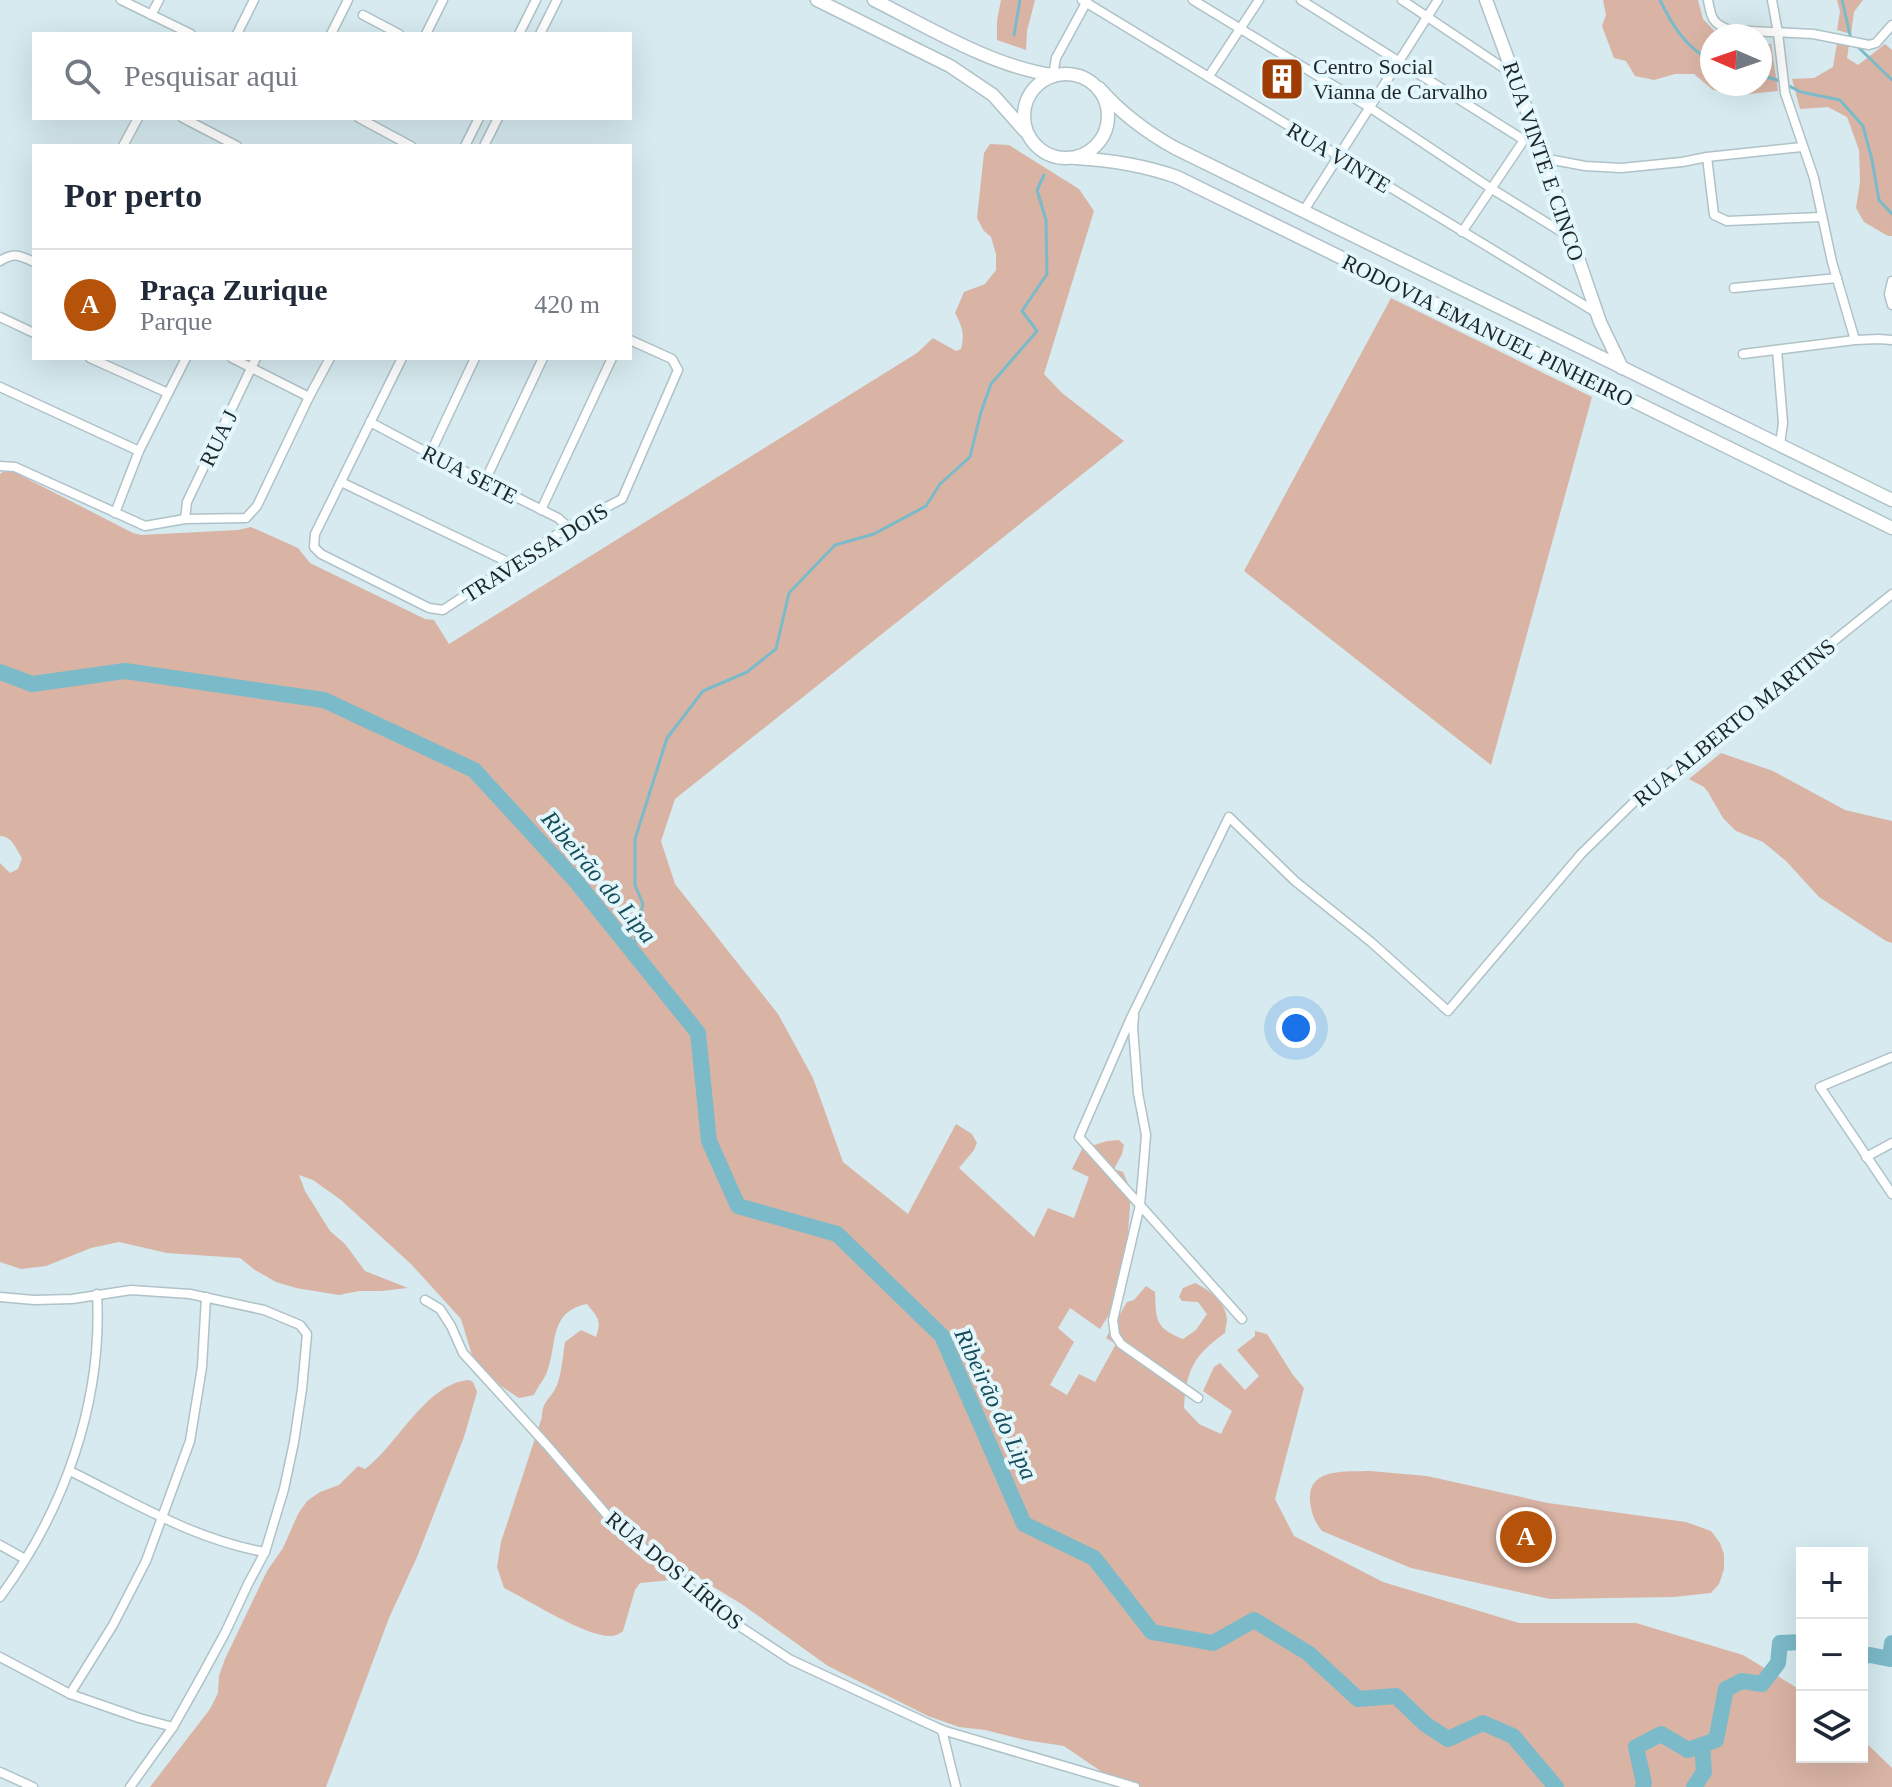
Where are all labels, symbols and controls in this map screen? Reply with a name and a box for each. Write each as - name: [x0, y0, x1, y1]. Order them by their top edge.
- north arrow: [1700, 24, 1772, 96]
- search box: [32, 32, 632, 120]
- icon: search: [60, 54, 104, 98]
- place label: Centro Social Vianna de Carvalho: [1313, 54, 1488, 104]
- building icon: Centro Social Vianna de Carvalho: [1258, 55, 1306, 103]
- street label: RUA VINTE E CINCO: [1498, 58, 1589, 264]
- text: Pesquisar aqui: [124, 59, 298, 92]
- street label: RUA VINTE: [1282, 117, 1395, 198]
- text: Por perto: [64, 177, 202, 214]
- street label: RODOVIA EMANUEL PINHEIRO: [1338, 249, 1637, 412]
- text: Praça Zurique: [140, 273, 328, 306]
- text: A: [81, 290, 99, 319]
- text: 420 m: [534, 290, 600, 319]
- text: Parque: [140, 307, 212, 336]
- street label: RUA J: [194, 406, 243, 470]
- street label: RUA SETE: [418, 440, 521, 509]
- street label: TRAVESSA DOIS: [458, 498, 612, 607]
- street label: RUA ALBERTO MARTINS: [1628, 633, 1840, 812]
- water label: Ribeirão do Lipa: [536, 805, 662, 948]
- your location: [1276, 1008, 1316, 1048]
- water label: Ribeirão do Lipa: [949, 1323, 1042, 1484]
- street label: RUA DOS LÍRIOS: [601, 1506, 748, 1635]
- pin: A: [1500, 1507, 1552, 1567]
- map controls: [1796, 1547, 1868, 1763]
- button: +: [1796, 1547, 1868, 1619]
- button: −: [1796, 1619, 1868, 1691]
- button: layers: [1796, 1691, 1868, 1763]

